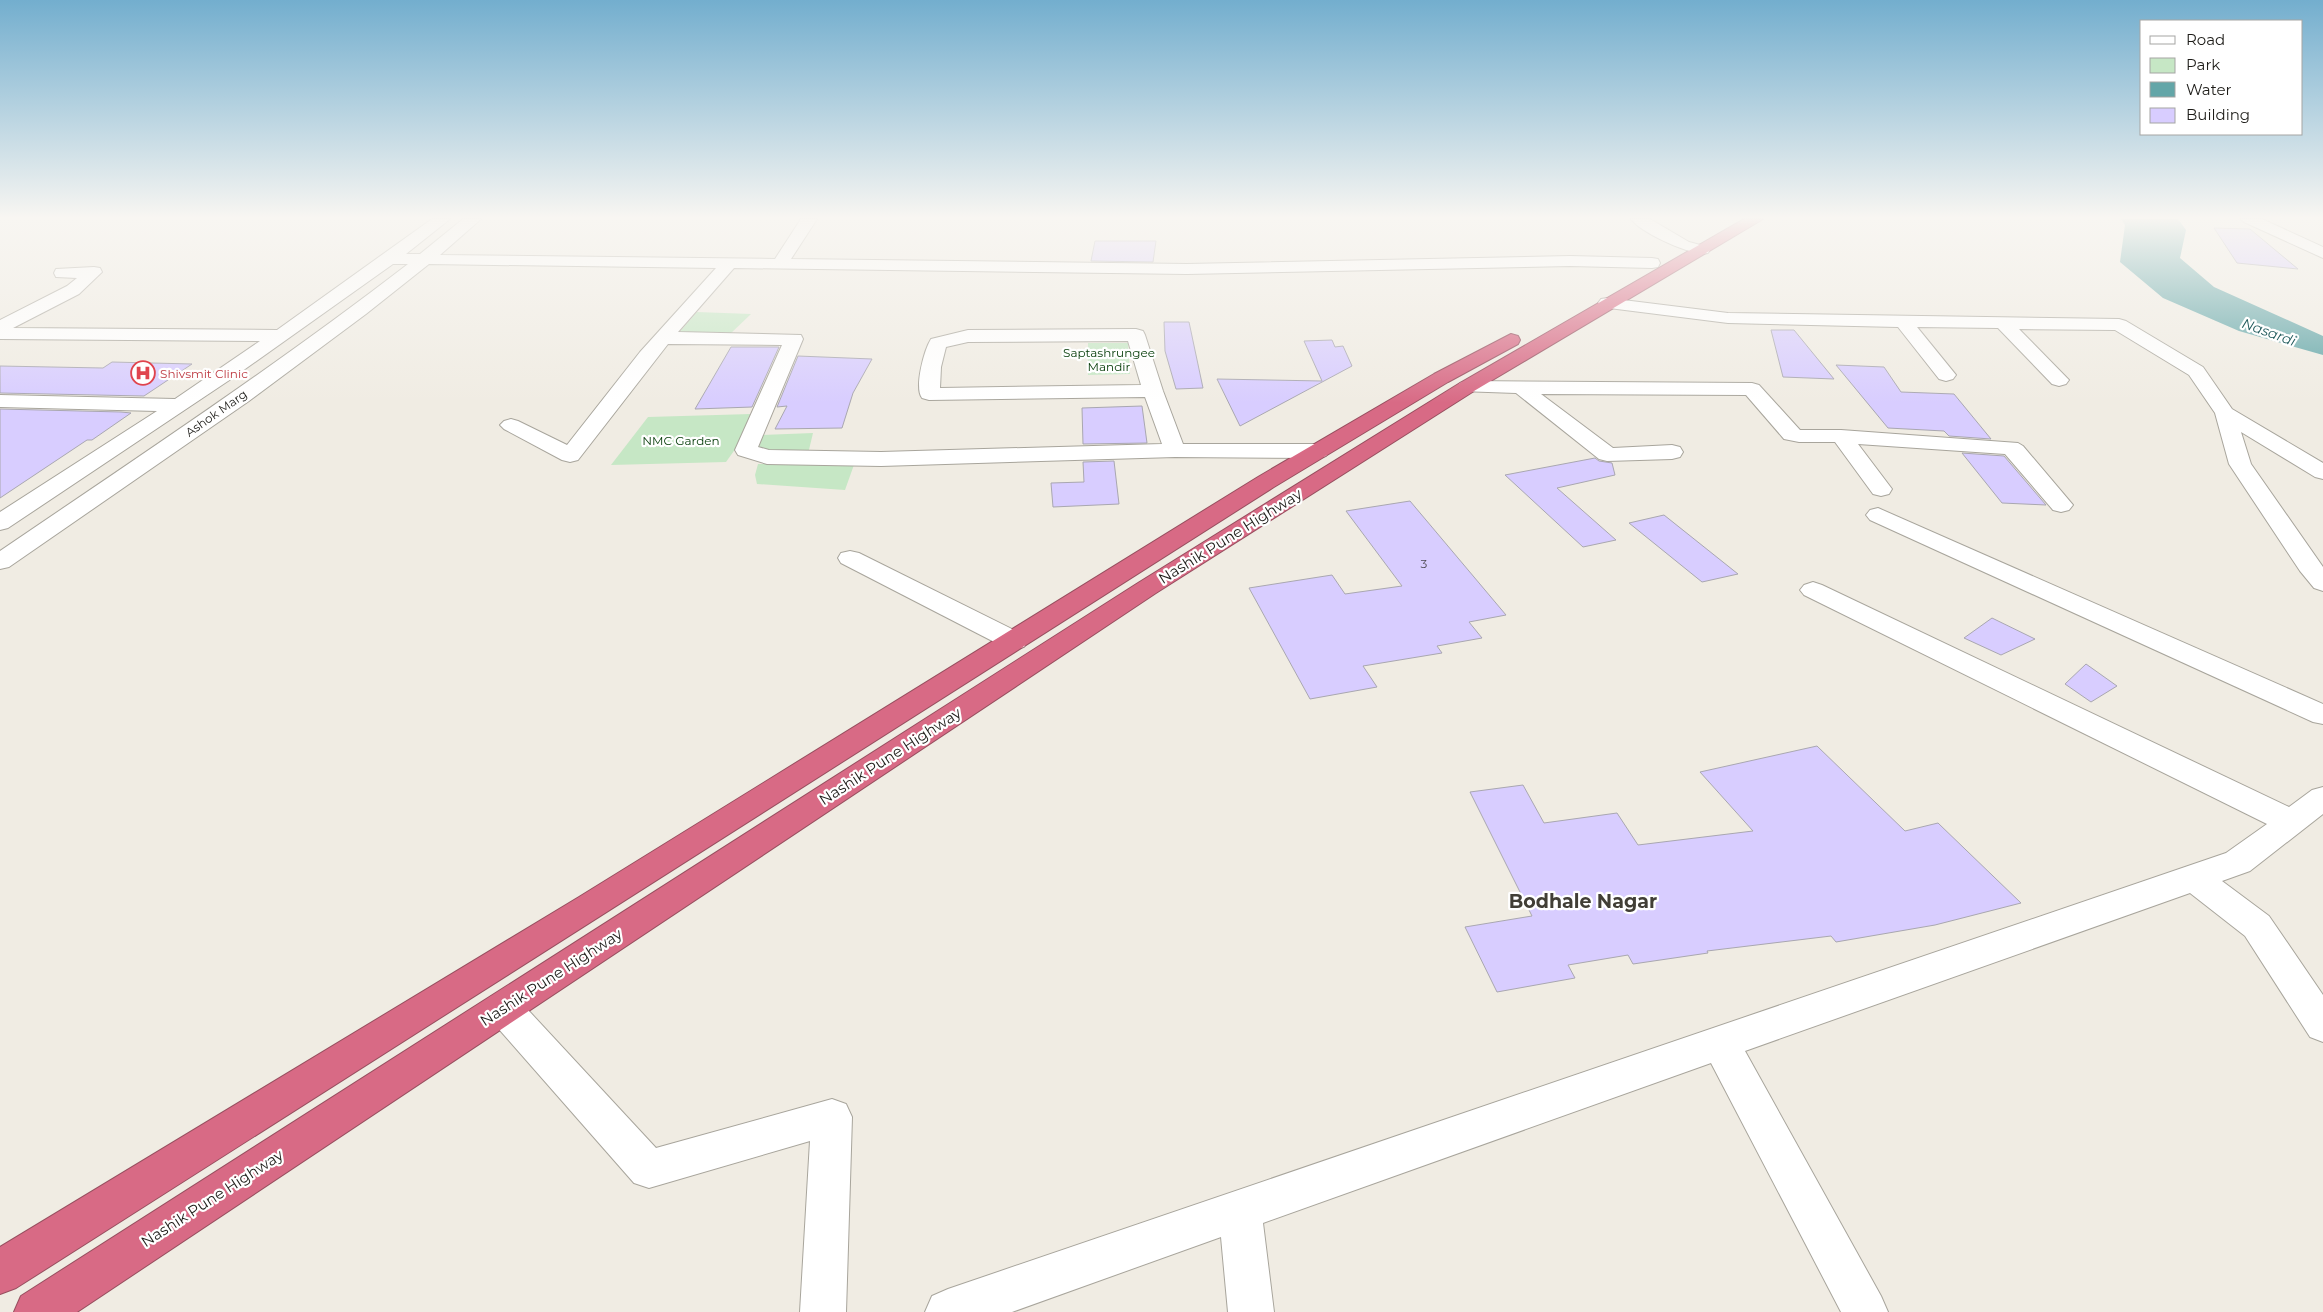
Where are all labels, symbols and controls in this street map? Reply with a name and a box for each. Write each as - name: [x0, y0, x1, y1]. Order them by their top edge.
- legend: [2140, 20, 2303, 135]
- text: Road: [2186, 30, 2225, 49]
- text: Park: [2186, 55, 2220, 74]
- text: Water: [2186, 80, 2232, 99]
- text: Building: [2186, 105, 2250, 124]
- water label: Nasardi: [2240, 314, 2299, 350]
- park label: Saptashrungee Mandir: [1063, 345, 1155, 374]
- hospital icon: Shivsmit Clinic: [130, 360, 156, 386]
- place label: Shivsmit Clinic: [160, 366, 248, 381]
- street label: Ashok Marg: [182, 386, 250, 440]
- park label: NMC Garden: [642, 433, 720, 448]
- street label: Nashik Pune Highway: [1155, 484, 1306, 588]
- house number: 3: [1421, 556, 1428, 571]
- street label: Nashik Pune Highway: [815, 702, 965, 809]
- district label: Bodhale Nagar: [1509, 890, 1657, 913]
- street label: Nashik Pune Highway: [476, 923, 626, 1030]
- street label: Nashik Pune Highway: [137, 1144, 287, 1251]

